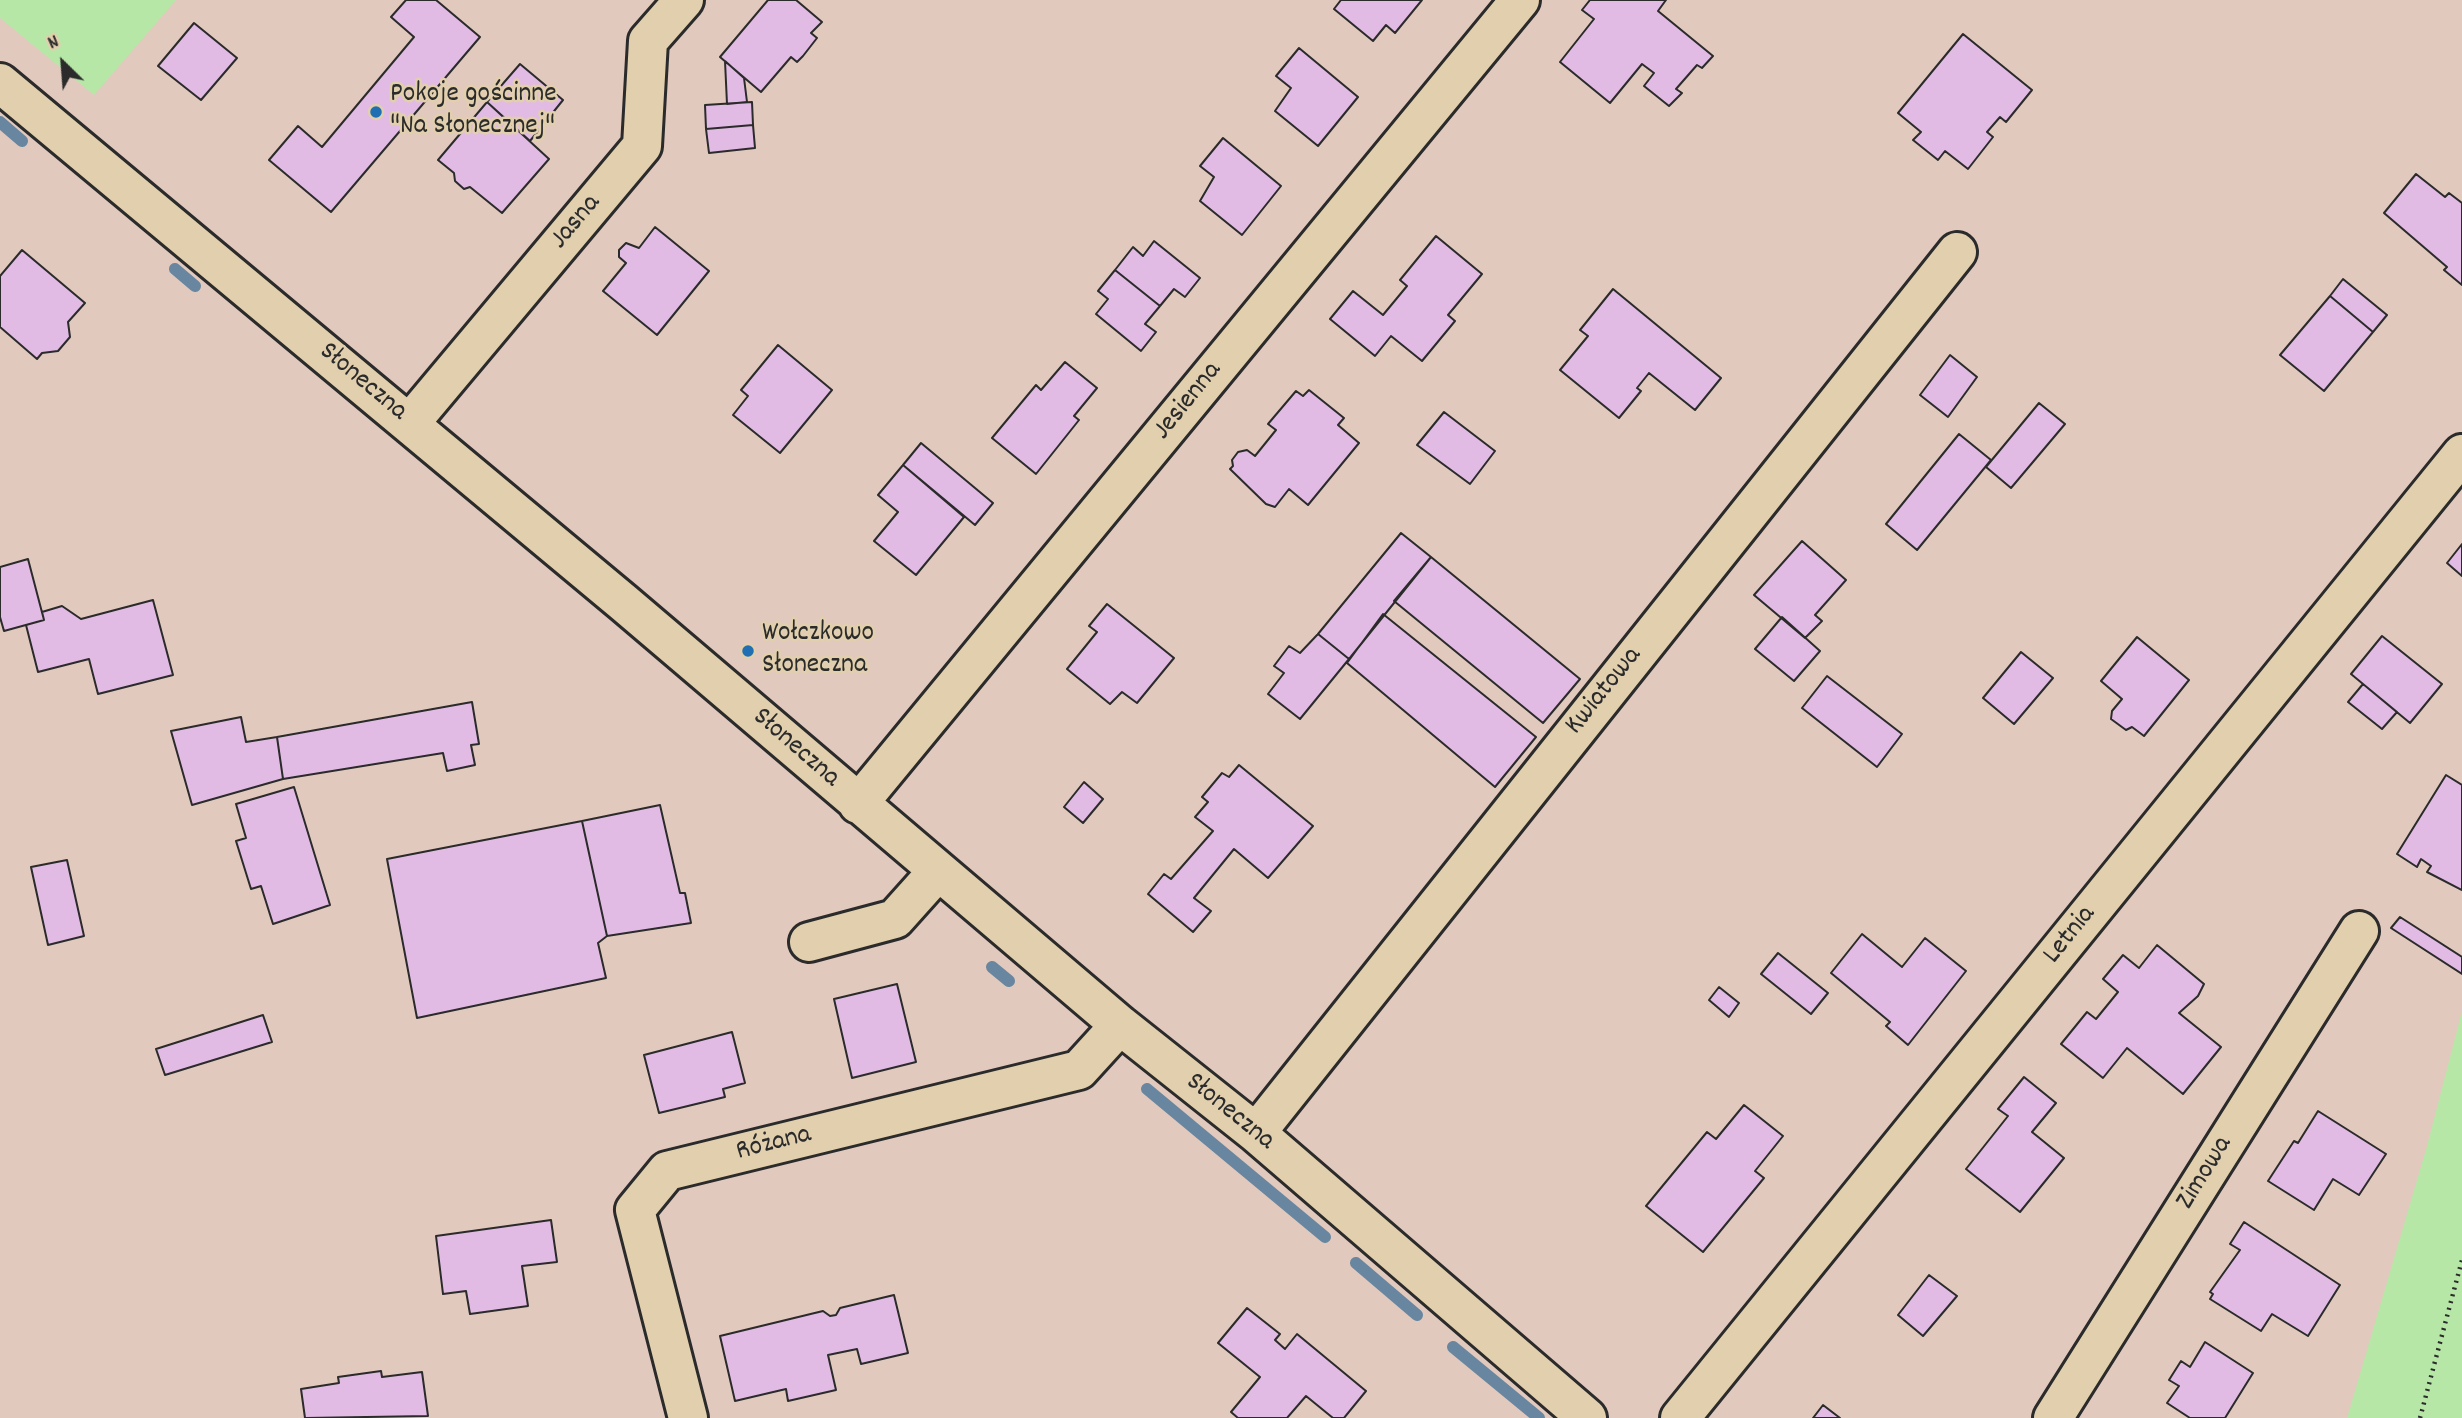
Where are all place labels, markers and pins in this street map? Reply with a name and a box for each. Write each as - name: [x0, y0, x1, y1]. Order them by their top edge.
- place label: Pokoje gościnne "Na Słonecznej": [390, 79, 557, 145]
- marker: Pokoje gościnne "Na Słonecznej": [368, 104, 384, 120]
- place label: Wołczkowo Słoneczna: [762, 618, 874, 684]
- marker: Wołczkowo Słoneczna: [740, 643, 756, 659]

